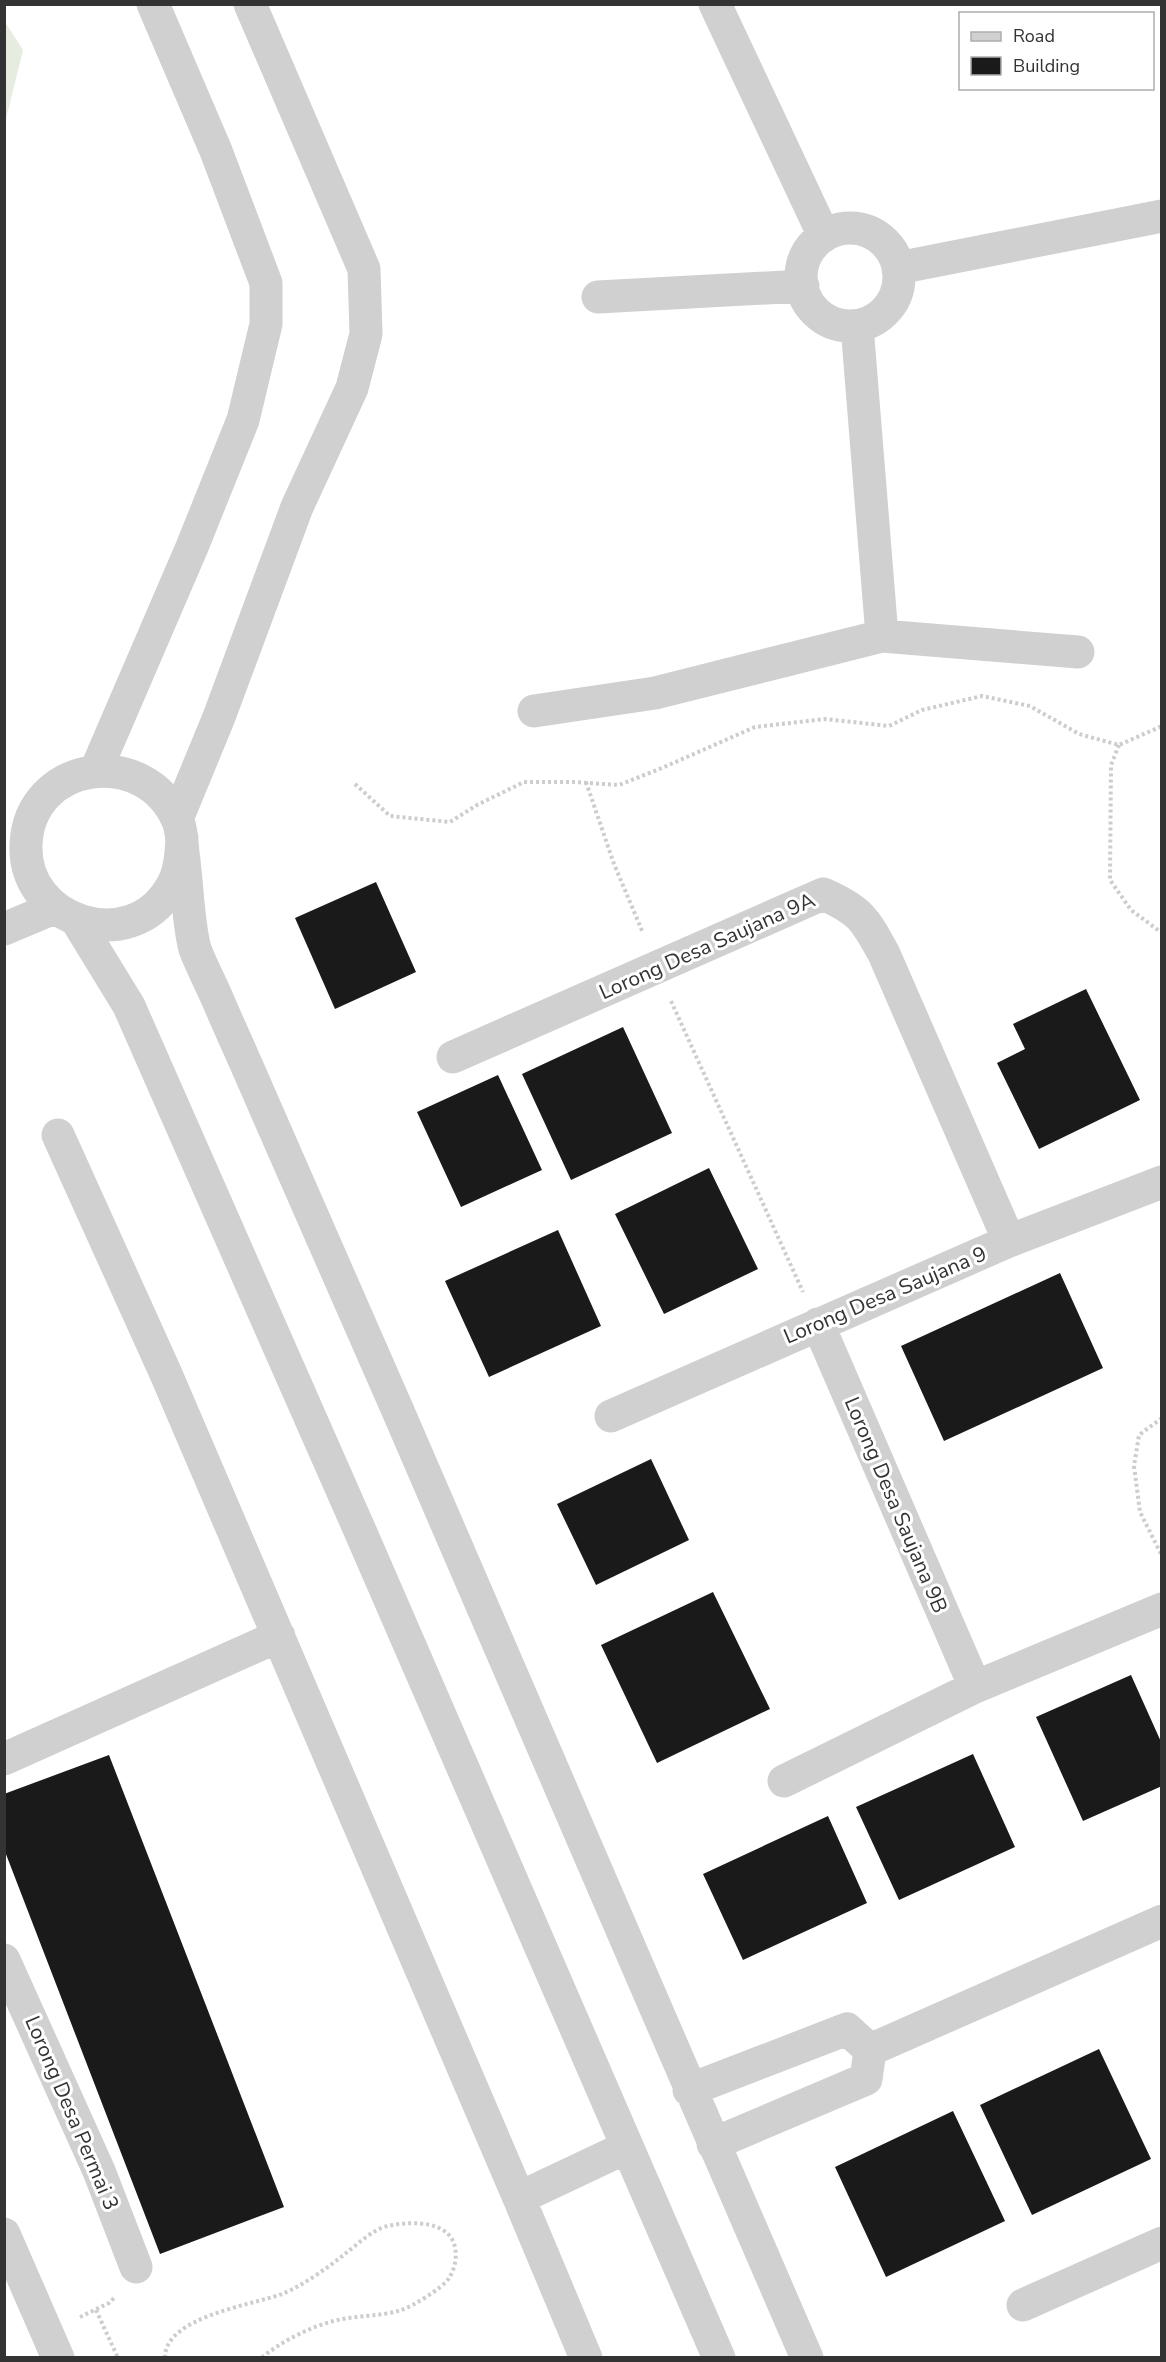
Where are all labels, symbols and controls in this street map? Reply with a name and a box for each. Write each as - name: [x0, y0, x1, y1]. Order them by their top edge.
- legend: [959, 12, 1154, 90]
- text: Road: [1013, 24, 1055, 48]
- text: Building: [1013, 54, 1080, 78]
- street label: Lorong Desa Saujana 9A: [595, 886, 819, 1006]
- street label: Lorong Desa Saujana 9: [779, 1240, 991, 1350]
- street label: Lorong Desa Saujana 9B: [838, 1393, 954, 1617]
- street label: Lorong Desa Permai 3: [18, 2012, 126, 2214]

